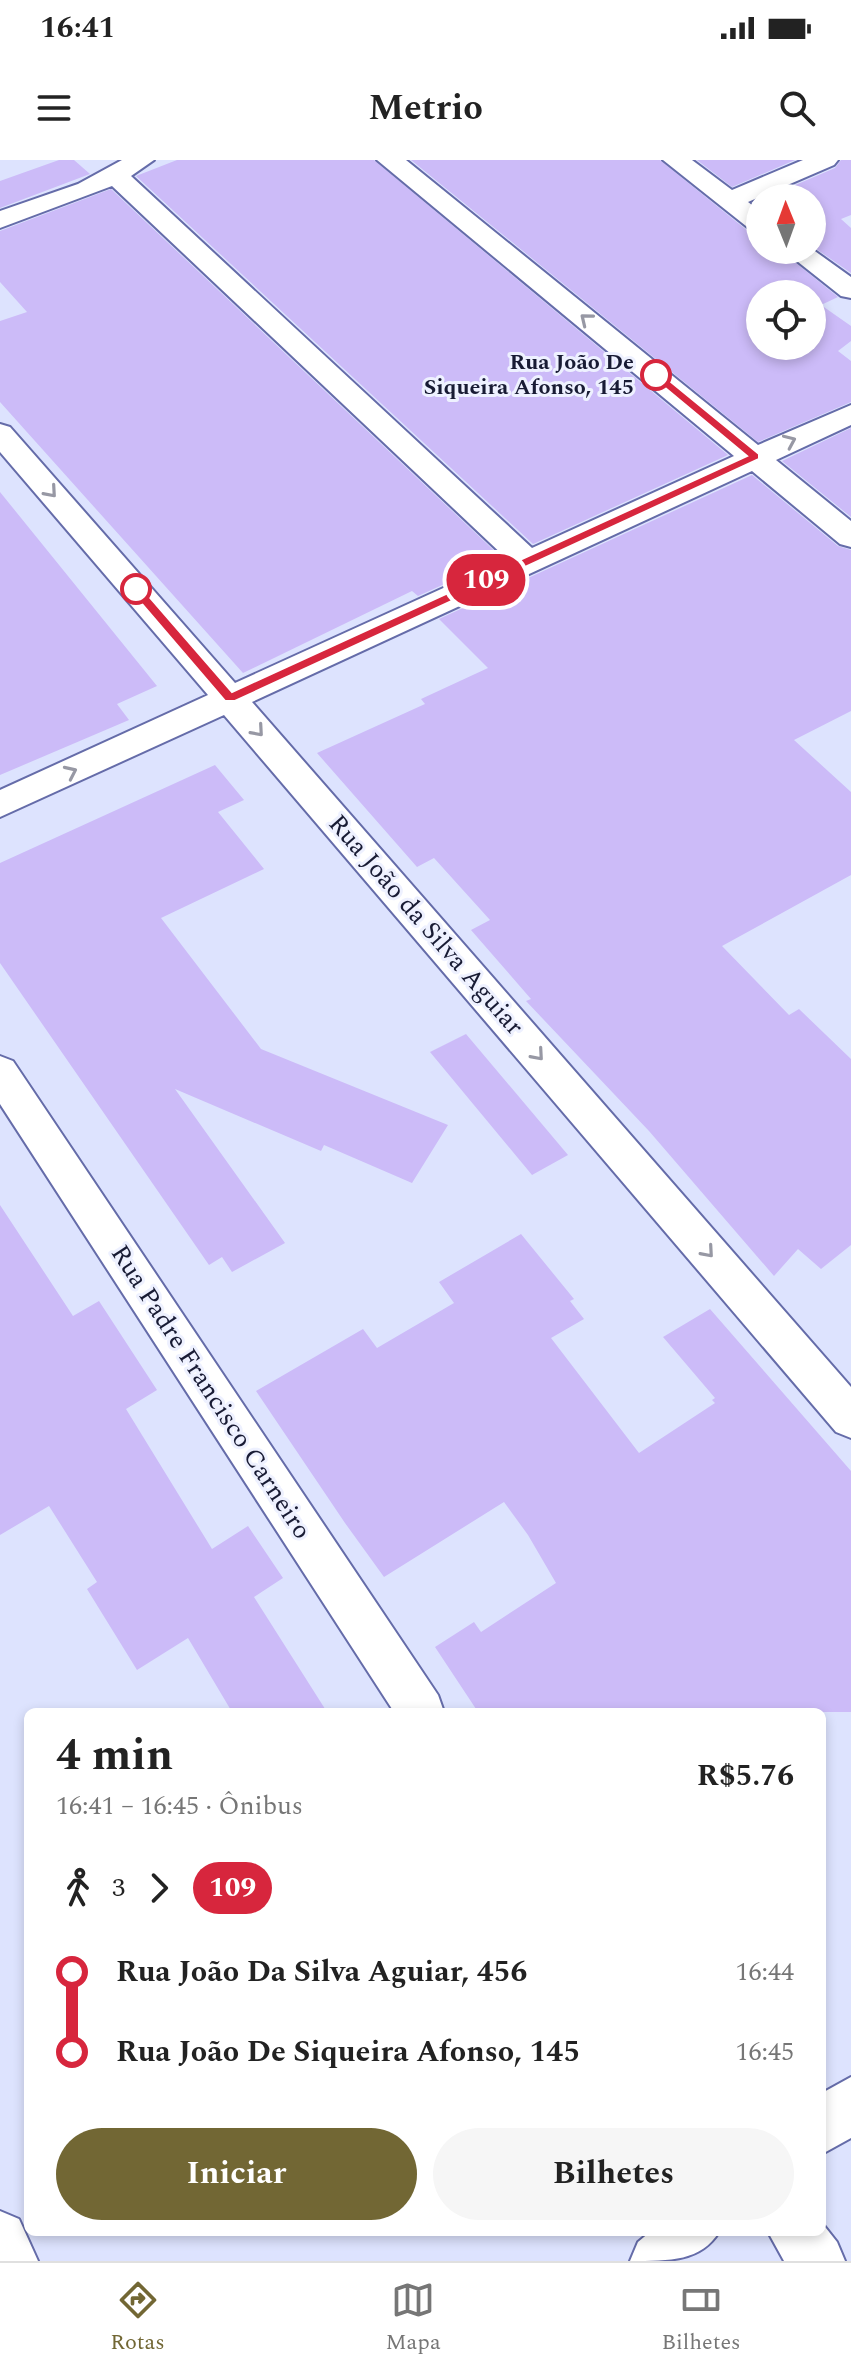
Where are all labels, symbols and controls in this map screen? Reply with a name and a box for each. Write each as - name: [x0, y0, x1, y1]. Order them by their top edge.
- text: 16:41: [40, 5, 115, 51]
- text: Metrio: [368, 81, 483, 136]
- icon: menu: [32, 86, 76, 130]
- icon: search: [775, 86, 819, 130]
- north arrow: [746, 184, 826, 264]
- map controls: [746, 184, 826, 360]
- button: locate: [746, 280, 826, 360]
- one-way arrow: [581, 314, 596, 328]
- place label: Rua João De Siqueira Afonso, 145: [424, 346, 634, 404]
- marker: Rua João De Siqueira Afonso, 145: [641, 360, 671, 390]
- one-way arrow: [782, 435, 797, 451]
- one-way arrow: [41, 483, 56, 498]
- line badge: 109: [440, 554, 532, 606]
- text: 109: [462, 558, 510, 601]
- unlabelled marker: [121, 574, 151, 604]
- one-way arrow: [249, 721, 263, 736]
- one-way arrow: [63, 765, 77, 781]
- street label: Rua João da Silva Aguiar: [318, 805, 534, 1045]
- one-way arrow: [528, 1045, 543, 1060]
- street label: Rua Padre Francisco Carneiro: [100, 1237, 322, 1547]
- one-way arrow: [698, 1242, 713, 1257]
- text: 4 min: [56, 1722, 173, 1789]
- text: R$5.76: [697, 1753, 794, 1799]
- text: 16:41 – 16:45 · Ônibus: [56, 1786, 303, 1826]
- icon: walk: [56, 1866, 100, 1910]
- icon: forward: [137, 1866, 181, 1910]
- text: 109: [209, 1866, 256, 1909]
- text: 3: [112, 1868, 125, 1908]
- text: Rua João Da Silva Aguiar, 456: [116, 1949, 527, 1995]
- text: 16:44: [735, 1952, 794, 1992]
- text: Rua João De Siqueira Afonso, 145: [116, 2029, 580, 2075]
- text: 16:45: [735, 2032, 794, 2072]
- button: Iniciar: [56, 2128, 417, 2220]
- button: Bilhetes: [433, 2128, 794, 2220]
- tab: Rotas: [110, 2278, 165, 2359]
- tab: Mapa: [386, 2278, 441, 2359]
- tab: Bilhetes: [661, 2278, 741, 2359]

